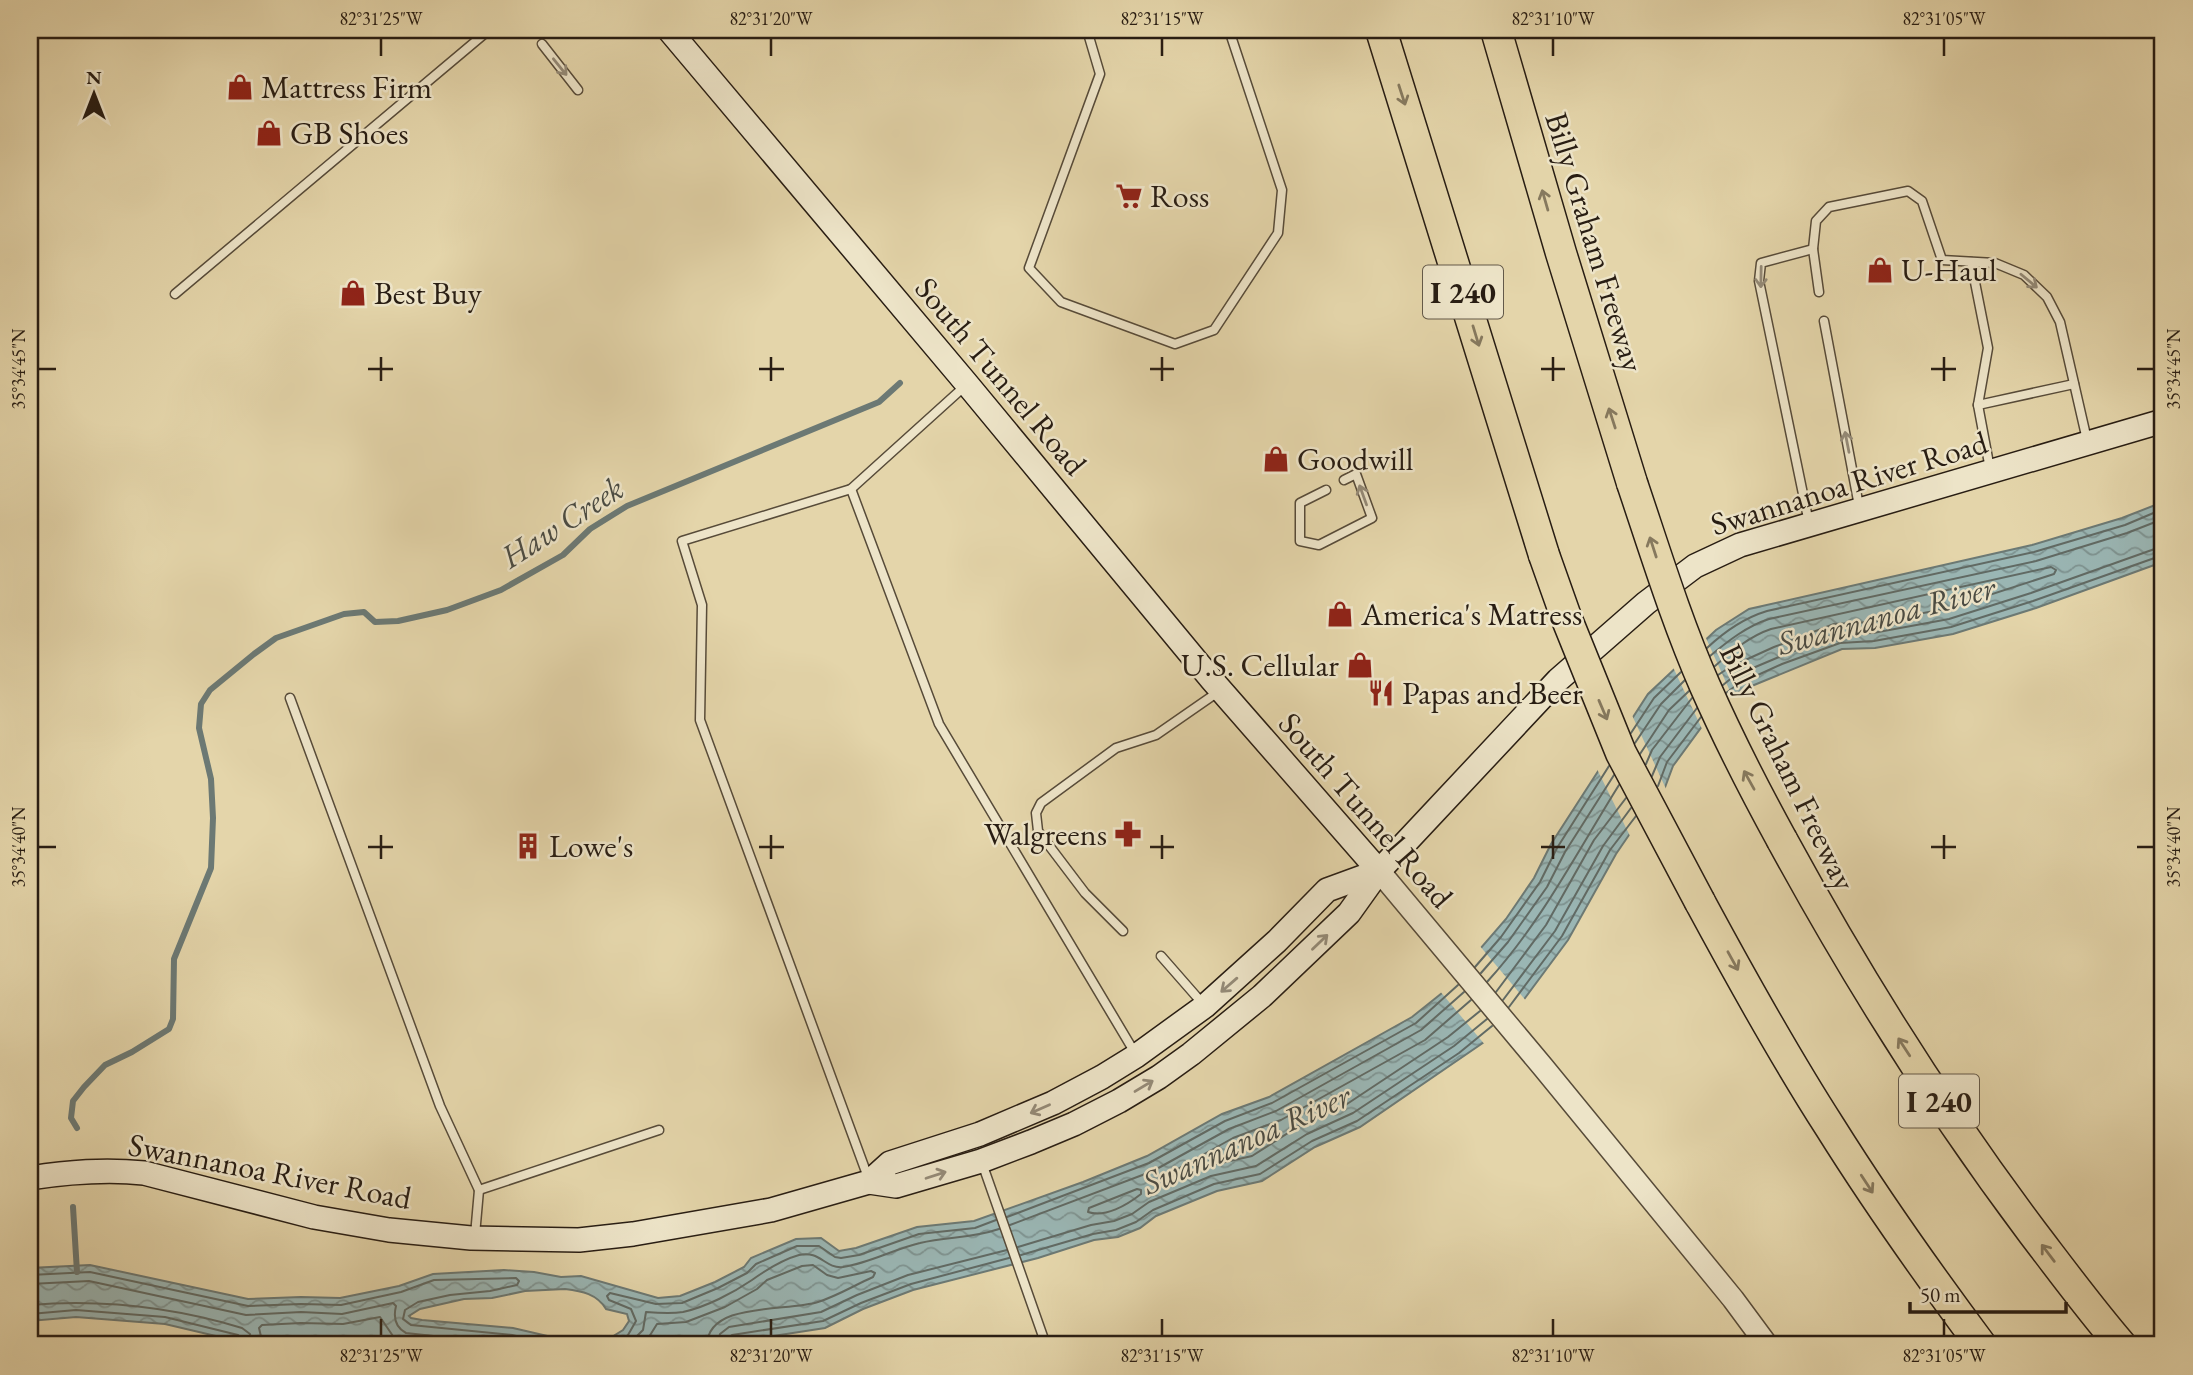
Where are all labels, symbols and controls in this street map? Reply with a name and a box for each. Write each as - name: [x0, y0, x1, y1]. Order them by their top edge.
- text: 82°31'25"W: [339, 7, 423, 30]
- text: 82°31'20"W: [729, 7, 813, 30]
- text: 82°31'15"W: [1120, 7, 1204, 30]
- text: 82°31'10"W: [1511, 7, 1595, 30]
- text: 82°31'05"W: [1902, 7, 1986, 30]
- one-way arrow: [552, 58, 568, 76]
- north arrow: [60, 60, 130, 130]
- text: N: [86, 65, 102, 90]
- place label: Mattress Firm: [261, 66, 432, 108]
- shop icon: Mattress Firm: [225, 72, 255, 102]
- one-way arrow: [1397, 83, 1410, 105]
- street label: Billy Graham Freeway: [1536, 107, 1655, 378]
- place label: GB Shoes: [290, 112, 409, 154]
- shop icon: GB Shoes: [254, 118, 284, 148]
- place label: Ross: [1150, 175, 1209, 217]
- supermarket icon: Ross: [1114, 181, 1144, 211]
- one-way arrow: [1538, 189, 1551, 211]
- place label: U-Haul: [1901, 249, 1997, 291]
- shop icon: U-Haul: [1865, 255, 1895, 285]
- one-way arrow: [1754, 265, 1767, 288]
- road number: I 240: [1423, 266, 1503, 318]
- street label: South Tunnel Road: [906, 268, 1097, 484]
- place label: Best Buy: [374, 272, 483, 314]
- one-way arrow: [2020, 274, 2038, 289]
- shop icon: Best Buy: [338, 278, 368, 308]
- one-way arrow: [1470, 325, 1483, 347]
- text: 35°34'45"N: [7, 328, 30, 409]
- text: 35°34'45"N: [2162, 328, 2185, 409]
- one-way arrow: [1604, 407, 1617, 429]
- street label: Swannanoa River Road: [1705, 421, 1993, 545]
- one-way arrow: [1839, 431, 1853, 454]
- place label: Goodwill: [1297, 438, 1414, 480]
- shop icon: Goodwill: [1261, 444, 1291, 474]
- water label: Haw Creek: [492, 466, 632, 578]
- one-way arrow: [1356, 484, 1368, 506]
- one-way arrow: [1646, 536, 1659, 558]
- water label: Swannanoa River: [1771, 565, 2001, 665]
- place label: America's Matress: [1360, 593, 1582, 635]
- shop icon: America's Matress: [1325, 599, 1355, 629]
- street label: Billy Graham Freeway: [1710, 637, 1866, 898]
- place label: U.S. Cellular: [1181, 644, 1339, 686]
- shop icon: U.S. Cellular: [1345, 650, 1375, 680]
- place label: Papas and Beer: [1402, 672, 1583, 714]
- restaurant icon: Papas and Beer: [1366, 678, 1396, 708]
- one-way arrow: [1597, 699, 1610, 720]
- street label: South Tunnel Road: [1269, 703, 1463, 917]
- one-way arrow: [1742, 770, 1756, 790]
- text: 35°34'40"N: [7, 806, 30, 887]
- text: 35°34'40"N: [2162, 806, 2185, 887]
- place label: Walgreens: [984, 813, 1107, 855]
- pharmacy icon: Walgreens: [1113, 819, 1143, 849]
- place label: Lowe's: [549, 825, 633, 867]
- building icon: Lowe's: [513, 831, 543, 861]
- one-way arrow: [1311, 933, 1328, 950]
- one-way arrow: [1726, 951, 1740, 971]
- one-way arrow: [1221, 977, 1239, 993]
- one-way arrow: [1897, 1038, 1911, 1057]
- water label: Swannanoa River: [1134, 1073, 1358, 1205]
- road number: I 240: [1899, 1074, 1979, 1128]
- one-way arrow: [1134, 1079, 1154, 1093]
- one-way arrow: [1030, 1103, 1051, 1116]
- street label: Swannanoa River Road: [125, 1123, 416, 1219]
- one-way arrow: [924, 1168, 946, 1180]
- one-way arrow: [1860, 1174, 1874, 1194]
- one-way arrow: [2041, 1244, 2056, 1263]
- scale bar: [1910, 1270, 2065, 1314]
- text: 50 m: [1920, 1281, 1961, 1308]
- text: 82°31'25"W: [339, 1344, 423, 1367]
- text: 82°31'20"W: [729, 1344, 813, 1367]
- text: 82°31'15"W: [1120, 1344, 1204, 1367]
- text: 82°31'10"W: [1511, 1344, 1595, 1367]
- text: 82°31'05"W: [1902, 1344, 1986, 1367]

